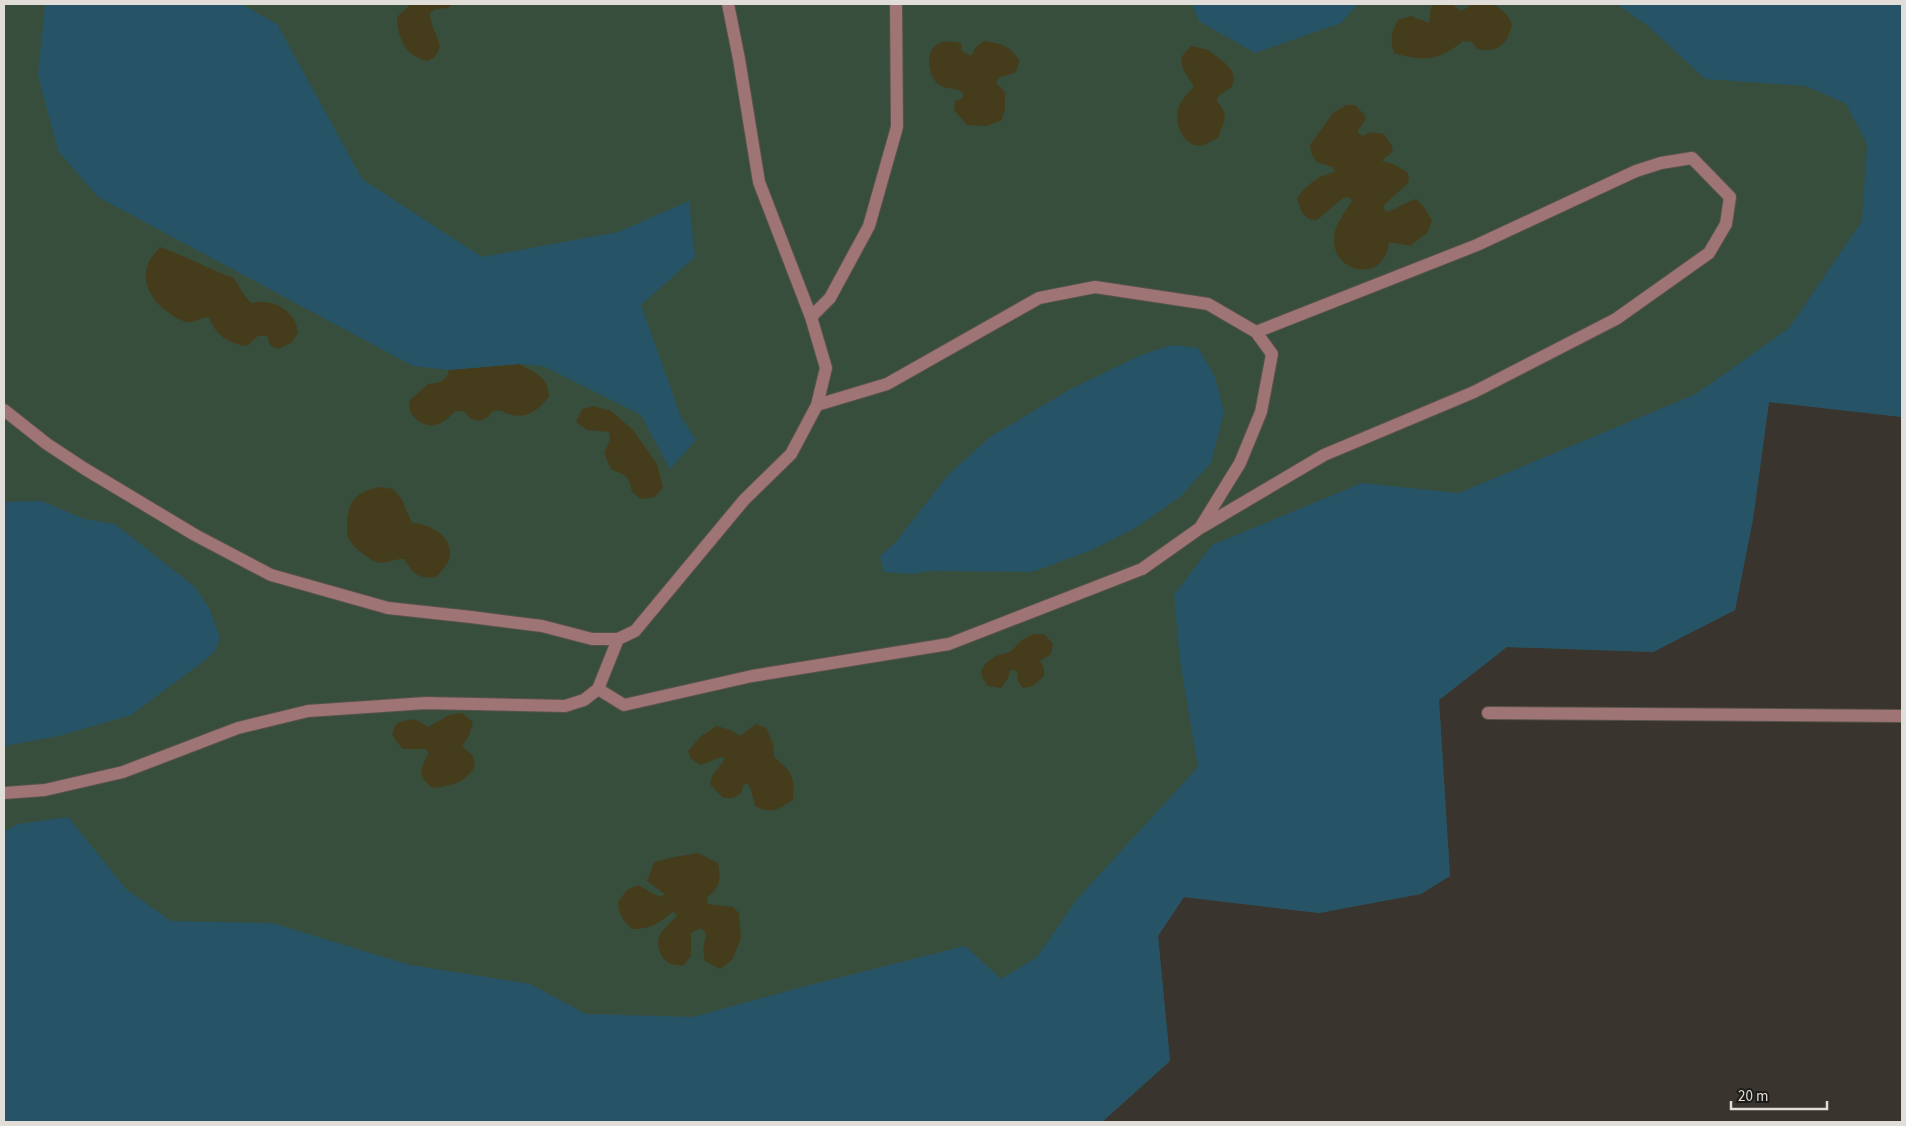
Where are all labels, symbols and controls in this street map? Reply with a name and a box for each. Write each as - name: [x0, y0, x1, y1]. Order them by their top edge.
- scale bar: [1731, 1078, 1827, 1110]
- text: 20 m: [1738, 1086, 1768, 1107]

